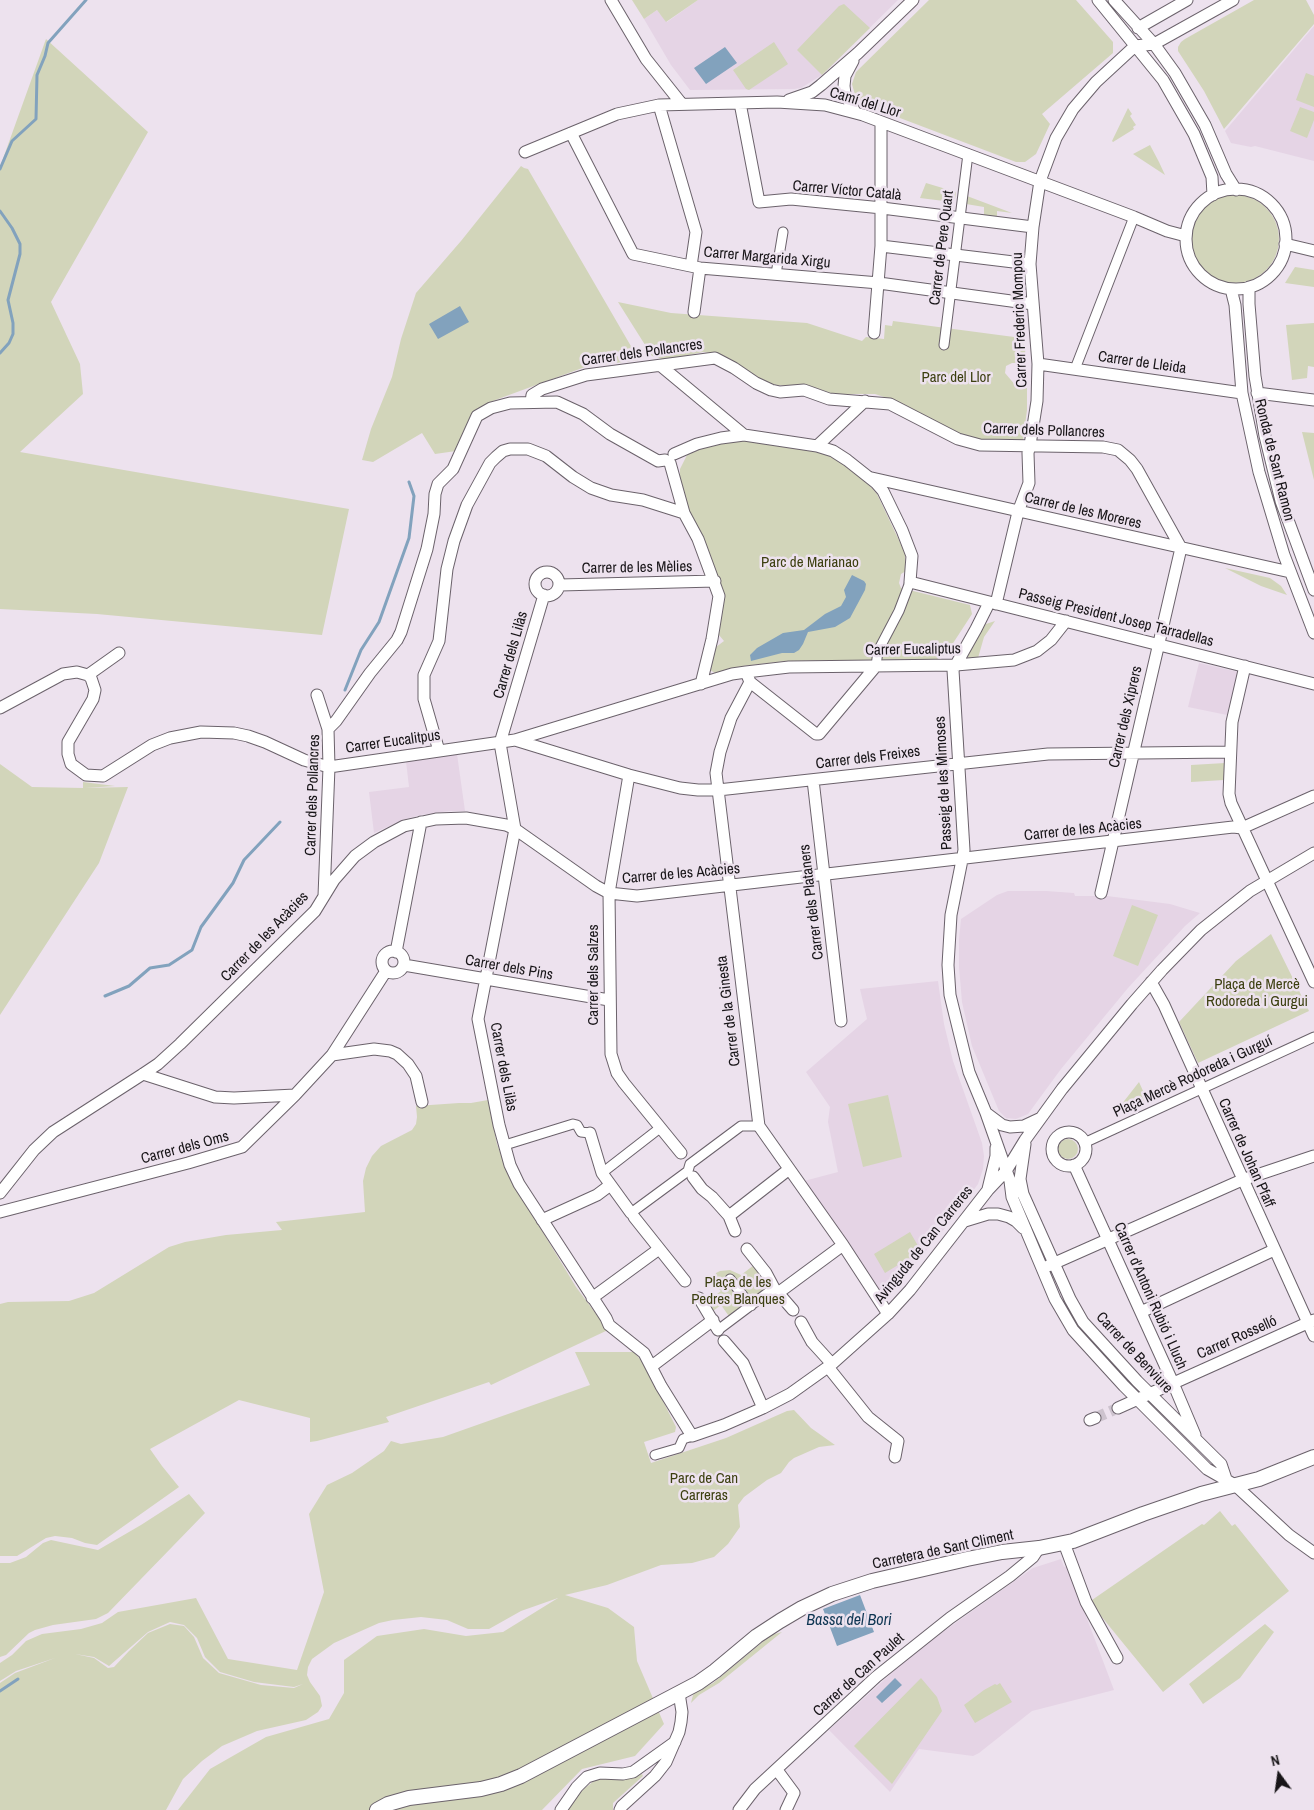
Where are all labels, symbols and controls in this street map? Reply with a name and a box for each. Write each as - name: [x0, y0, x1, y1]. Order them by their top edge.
- street label: Camí del Llor: [827, 84, 903, 122]
- street label: Carrer Víctor Català: [792, 177, 902, 205]
- street label: Carrer de Pere Quart: [926, 190, 958, 306]
- street label: Carrer Margarida Xirgu: [703, 243, 831, 273]
- street label: Carrer Frederic Mompou: [1009, 252, 1031, 388]
- street label: Carrer dels Pollancres: [581, 336, 703, 370]
- street label: Carrer de Lleida: [1097, 348, 1187, 378]
- park label: Parc del Llor: [921, 369, 991, 387]
- street label: Ronda de Sant Ramon: [1250, 397, 1298, 523]
- street label: Carrer dels Pollancres: [983, 420, 1105, 442]
- street label: Carrer de les Moreres: [1023, 489, 1143, 533]
- park label: Parc de Marianao: [761, 554, 859, 572]
- street label: Carrer de les Mèlies: [581, 558, 693, 578]
- street label: Passeig President Josep Tarradellas: [1017, 585, 1215, 651]
- street label: Carrer dels Lilàs: [490, 609, 532, 701]
- street label: Carrer Eucaliptus: [865, 640, 961, 660]
- street label: Carrer dels Xiprers: [1106, 664, 1146, 770]
- street label: Passeig de les Mimoses: [932, 716, 956, 850]
- street label: Carrer Eucalitpus: [344, 726, 442, 758]
- street label: Carrer dels Pollancres: [302, 734, 324, 856]
- street label: Carrer dels Freixes: [815, 743, 921, 773]
- street label: Carrer de les Acàcies: [1023, 815, 1143, 845]
- street label: Carrer dels Plataners: [796, 843, 828, 961]
- street label: Carrer de les Acàcies: [621, 860, 741, 888]
- street label: Carrer de les Acàcies: [217, 888, 313, 986]
- street label: Carrer dels Salzes: [585, 924, 603, 1026]
- street label: Carrer dels Pins: [464, 951, 554, 985]
- street label: Carrer de la Ginesta: [713, 955, 745, 1067]
- park label: Plaça de Mercè Rodoreda i Gurgui: [1206, 976, 1308, 1011]
- street label: Carrer dels Lilàs: [486, 1021, 520, 1113]
- street label: Plaça Mercè Rodoreda i Gurguí: [1111, 1032, 1275, 1122]
- street label: Carrer de Johan Pfaff: [1214, 1096, 1278, 1210]
- street label: Carrer dels Oms: [139, 1128, 231, 1168]
- street label: Avinguda de Can Carreres: [871, 1183, 977, 1307]
- street label: Carrer d'Antoni Rubió i Lluch: [1109, 1220, 1191, 1372]
- park label: Plaça de les Pedres Blanques: [691, 1274, 785, 1309]
- street label: Carrer de Benviure: [1092, 1309, 1176, 1397]
- street label: Carrer Rosselló: [1194, 1312, 1280, 1364]
- park label: Parc de Can Carreras: [670, 1470, 738, 1505]
- street label: Carretera de Sant Climent: [871, 1526, 1015, 1574]
- water label: Bassa del Bori: [806, 1611, 892, 1631]
- street label: Carrer de Can Paulet: [810, 1629, 908, 1721]
- north arrow: [1254, 1750, 1304, 1800]
- text: N: [1269, 1751, 1282, 1770]

